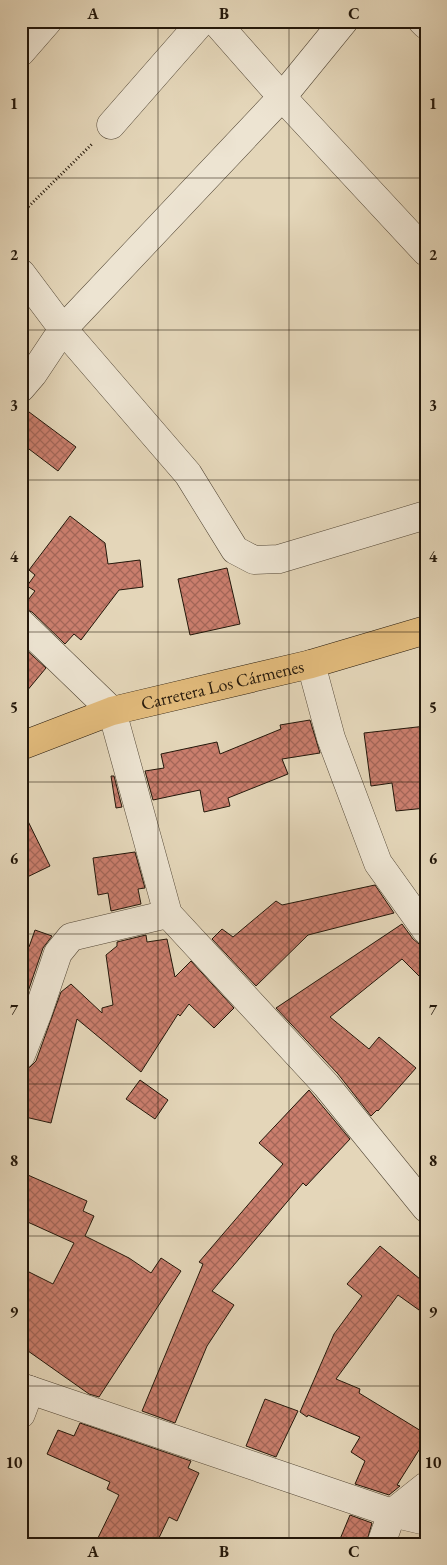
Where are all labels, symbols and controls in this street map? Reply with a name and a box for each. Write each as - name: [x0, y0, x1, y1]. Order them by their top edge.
- text: A: [86, 3, 99, 24]
- text: B: [219, 3, 229, 24]
- text: C: [348, 3, 360, 24]
- text: 1: [10, 93, 18, 114]
- text: 1: [429, 93, 437, 114]
- text: 2: [10, 244, 19, 265]
- text: 2: [429, 244, 438, 265]
- text: 3: [10, 395, 18, 416]
- text: 3: [429, 395, 437, 416]
- text: 4: [10, 546, 19, 567]
- text: 4: [429, 546, 438, 567]
- street label: Carretera Los Cármenes: [139, 654, 306, 715]
- text: 5: [10, 697, 18, 718]
- text: 5: [429, 697, 437, 718]
- text: 6: [10, 848, 19, 869]
- text: 6: [429, 848, 438, 869]
- text: 7: [10, 999, 19, 1020]
- text: 7: [429, 999, 438, 1020]
- text: 8: [10, 1150, 18, 1171]
- text: 8: [429, 1150, 437, 1171]
- text: 9: [10, 1301, 19, 1322]
- text: 9: [429, 1301, 438, 1322]
- text: 10: [6, 1452, 23, 1473]
- text: 10: [425, 1452, 442, 1473]
- text: A: [86, 1541, 99, 1562]
- text: B: [219, 1541, 229, 1562]
- text: C: [348, 1541, 360, 1562]

